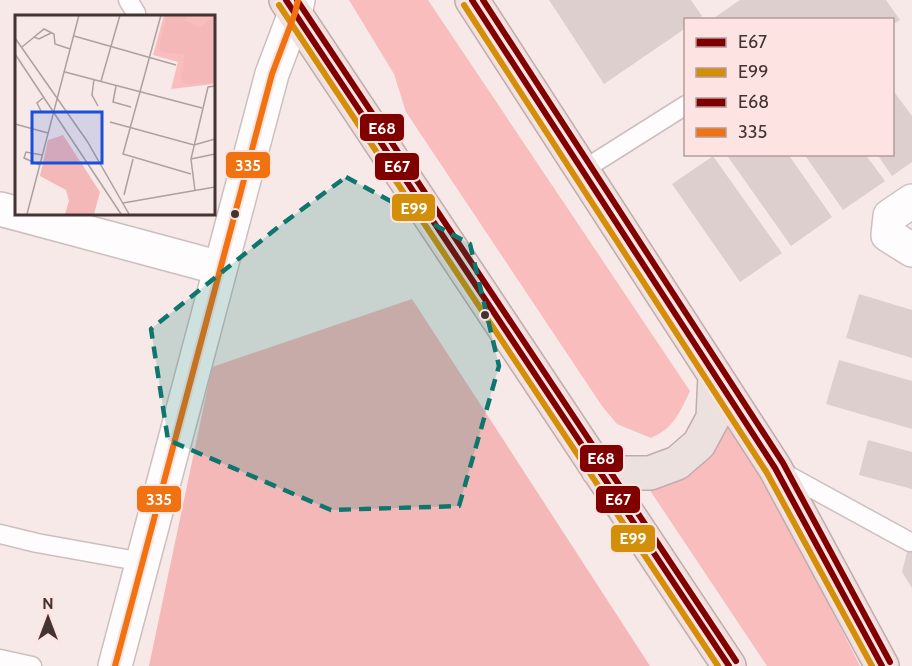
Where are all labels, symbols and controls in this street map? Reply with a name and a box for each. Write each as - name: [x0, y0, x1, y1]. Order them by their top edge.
- inset map: [15, 15, 214, 214]
- legend: [684, 18, 894, 156]
- text: E67: [738, 31, 767, 53]
- text: E99: [738, 61, 768, 83]
- text: E68: [738, 91, 769, 113]
- line badge: E68: [359, 113, 405, 142]
- text: E68: [368, 119, 396, 138]
- text: 335: [738, 121, 767, 143]
- line badge: 335: [225, 151, 271, 179]
- line badge: E67: [374, 152, 420, 181]
- text: 335: [235, 156, 261, 175]
- text: E67: [384, 157, 411, 176]
- line badge: E99: [391, 193, 436, 222]
- text: E99: [400, 199, 428, 218]
- unlabelled marker: [229, 208, 241, 220]
- unlabelled marker: [479, 309, 491, 321]
- line badge: E68: [579, 444, 624, 473]
- text: E68: [587, 449, 615, 468]
- line badge: 335: [136, 485, 182, 513]
- line badge: E67: [595, 485, 641, 514]
- text: 335: [146, 490, 172, 509]
- text: E67: [605, 490, 632, 509]
- line badge: E99: [610, 524, 656, 553]
- text: E99: [619, 529, 647, 548]
- north arrow: [18, 588, 78, 648]
- text: N: [42, 594, 54, 613]

